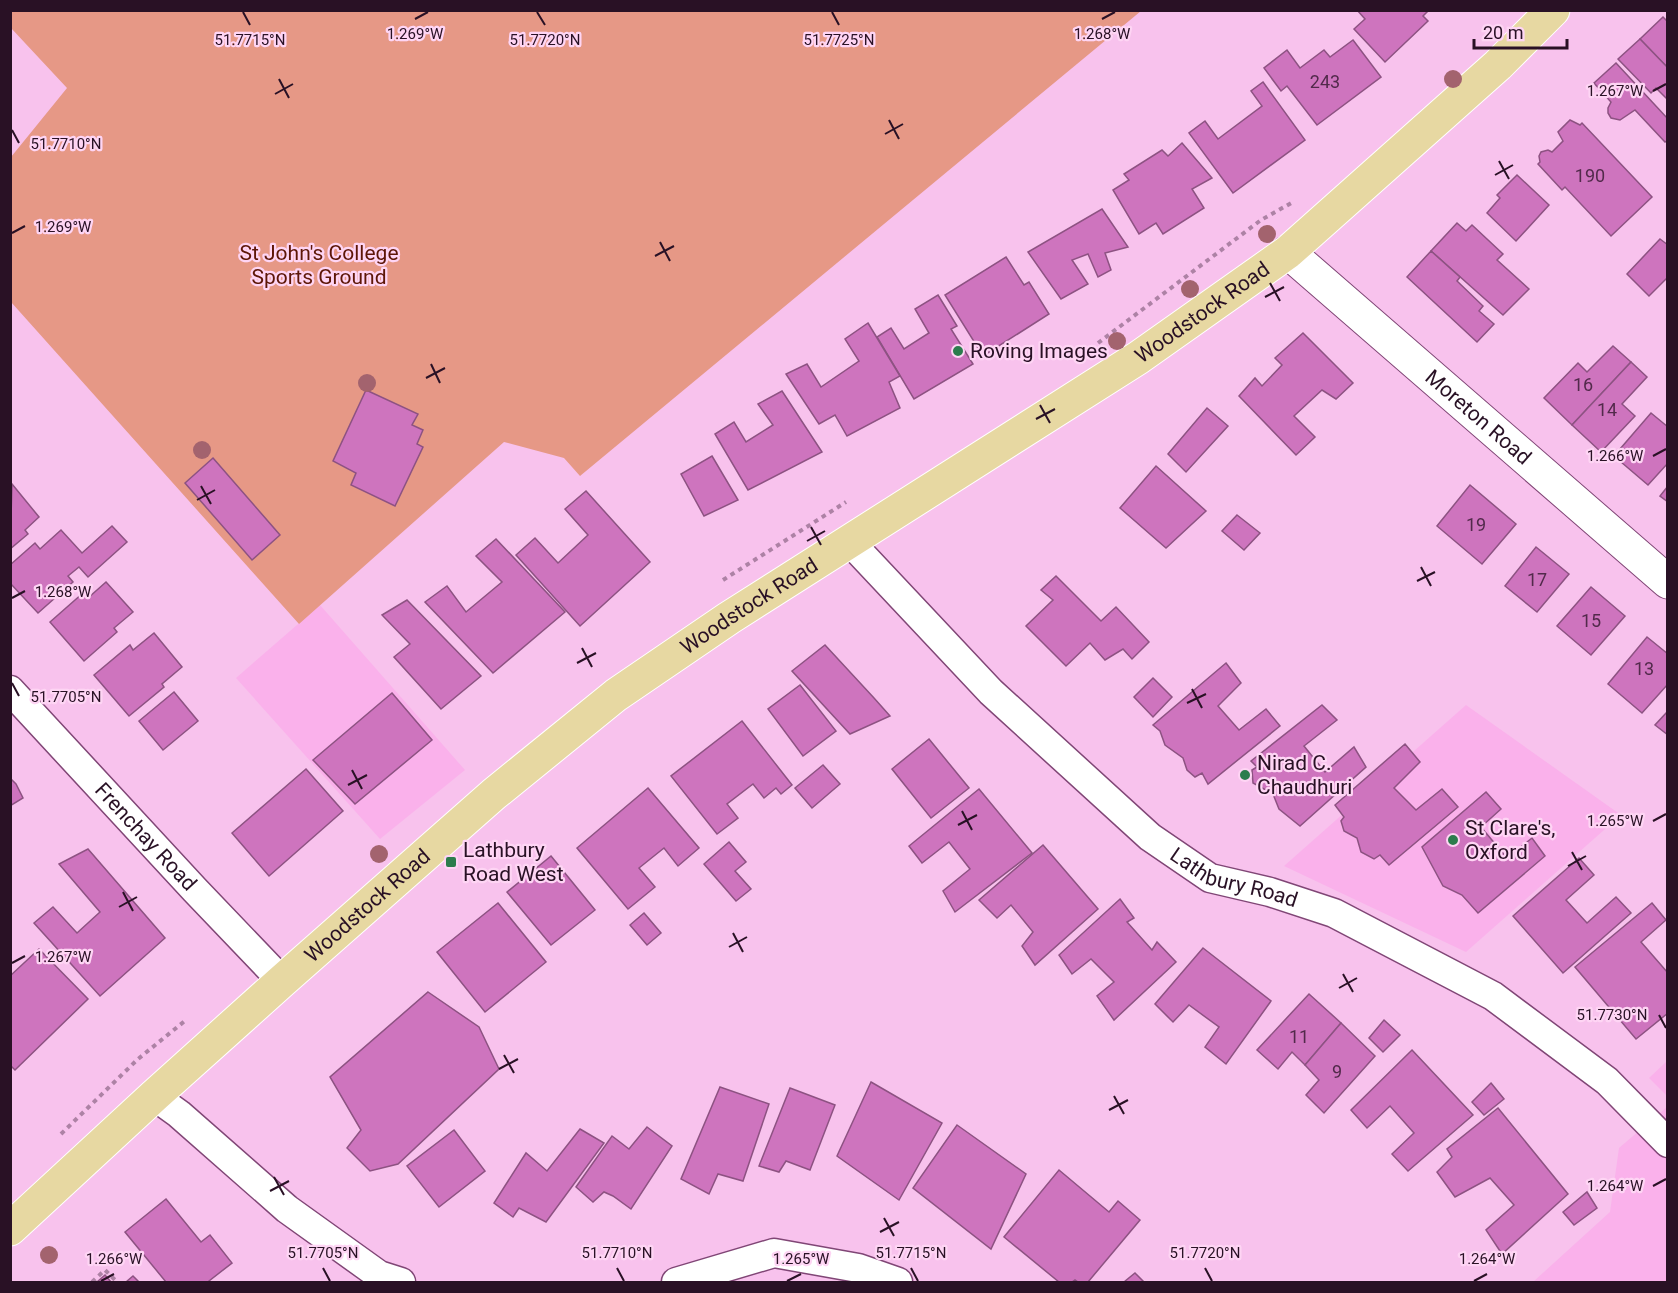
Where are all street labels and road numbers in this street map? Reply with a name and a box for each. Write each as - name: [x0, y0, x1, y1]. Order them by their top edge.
- street label: Woodstock Road: [1131, 257, 1274, 368]
- street label: Moreton Road: [1421, 365, 1536, 470]
- street label: Woodstock Road: [676, 553, 822, 659]
- street label: Frenchay Road: [90, 778, 202, 896]
- street label: Lathbury Road: [1166, 843, 1301, 912]
- street label: Woodstock Road: [300, 844, 435, 967]

